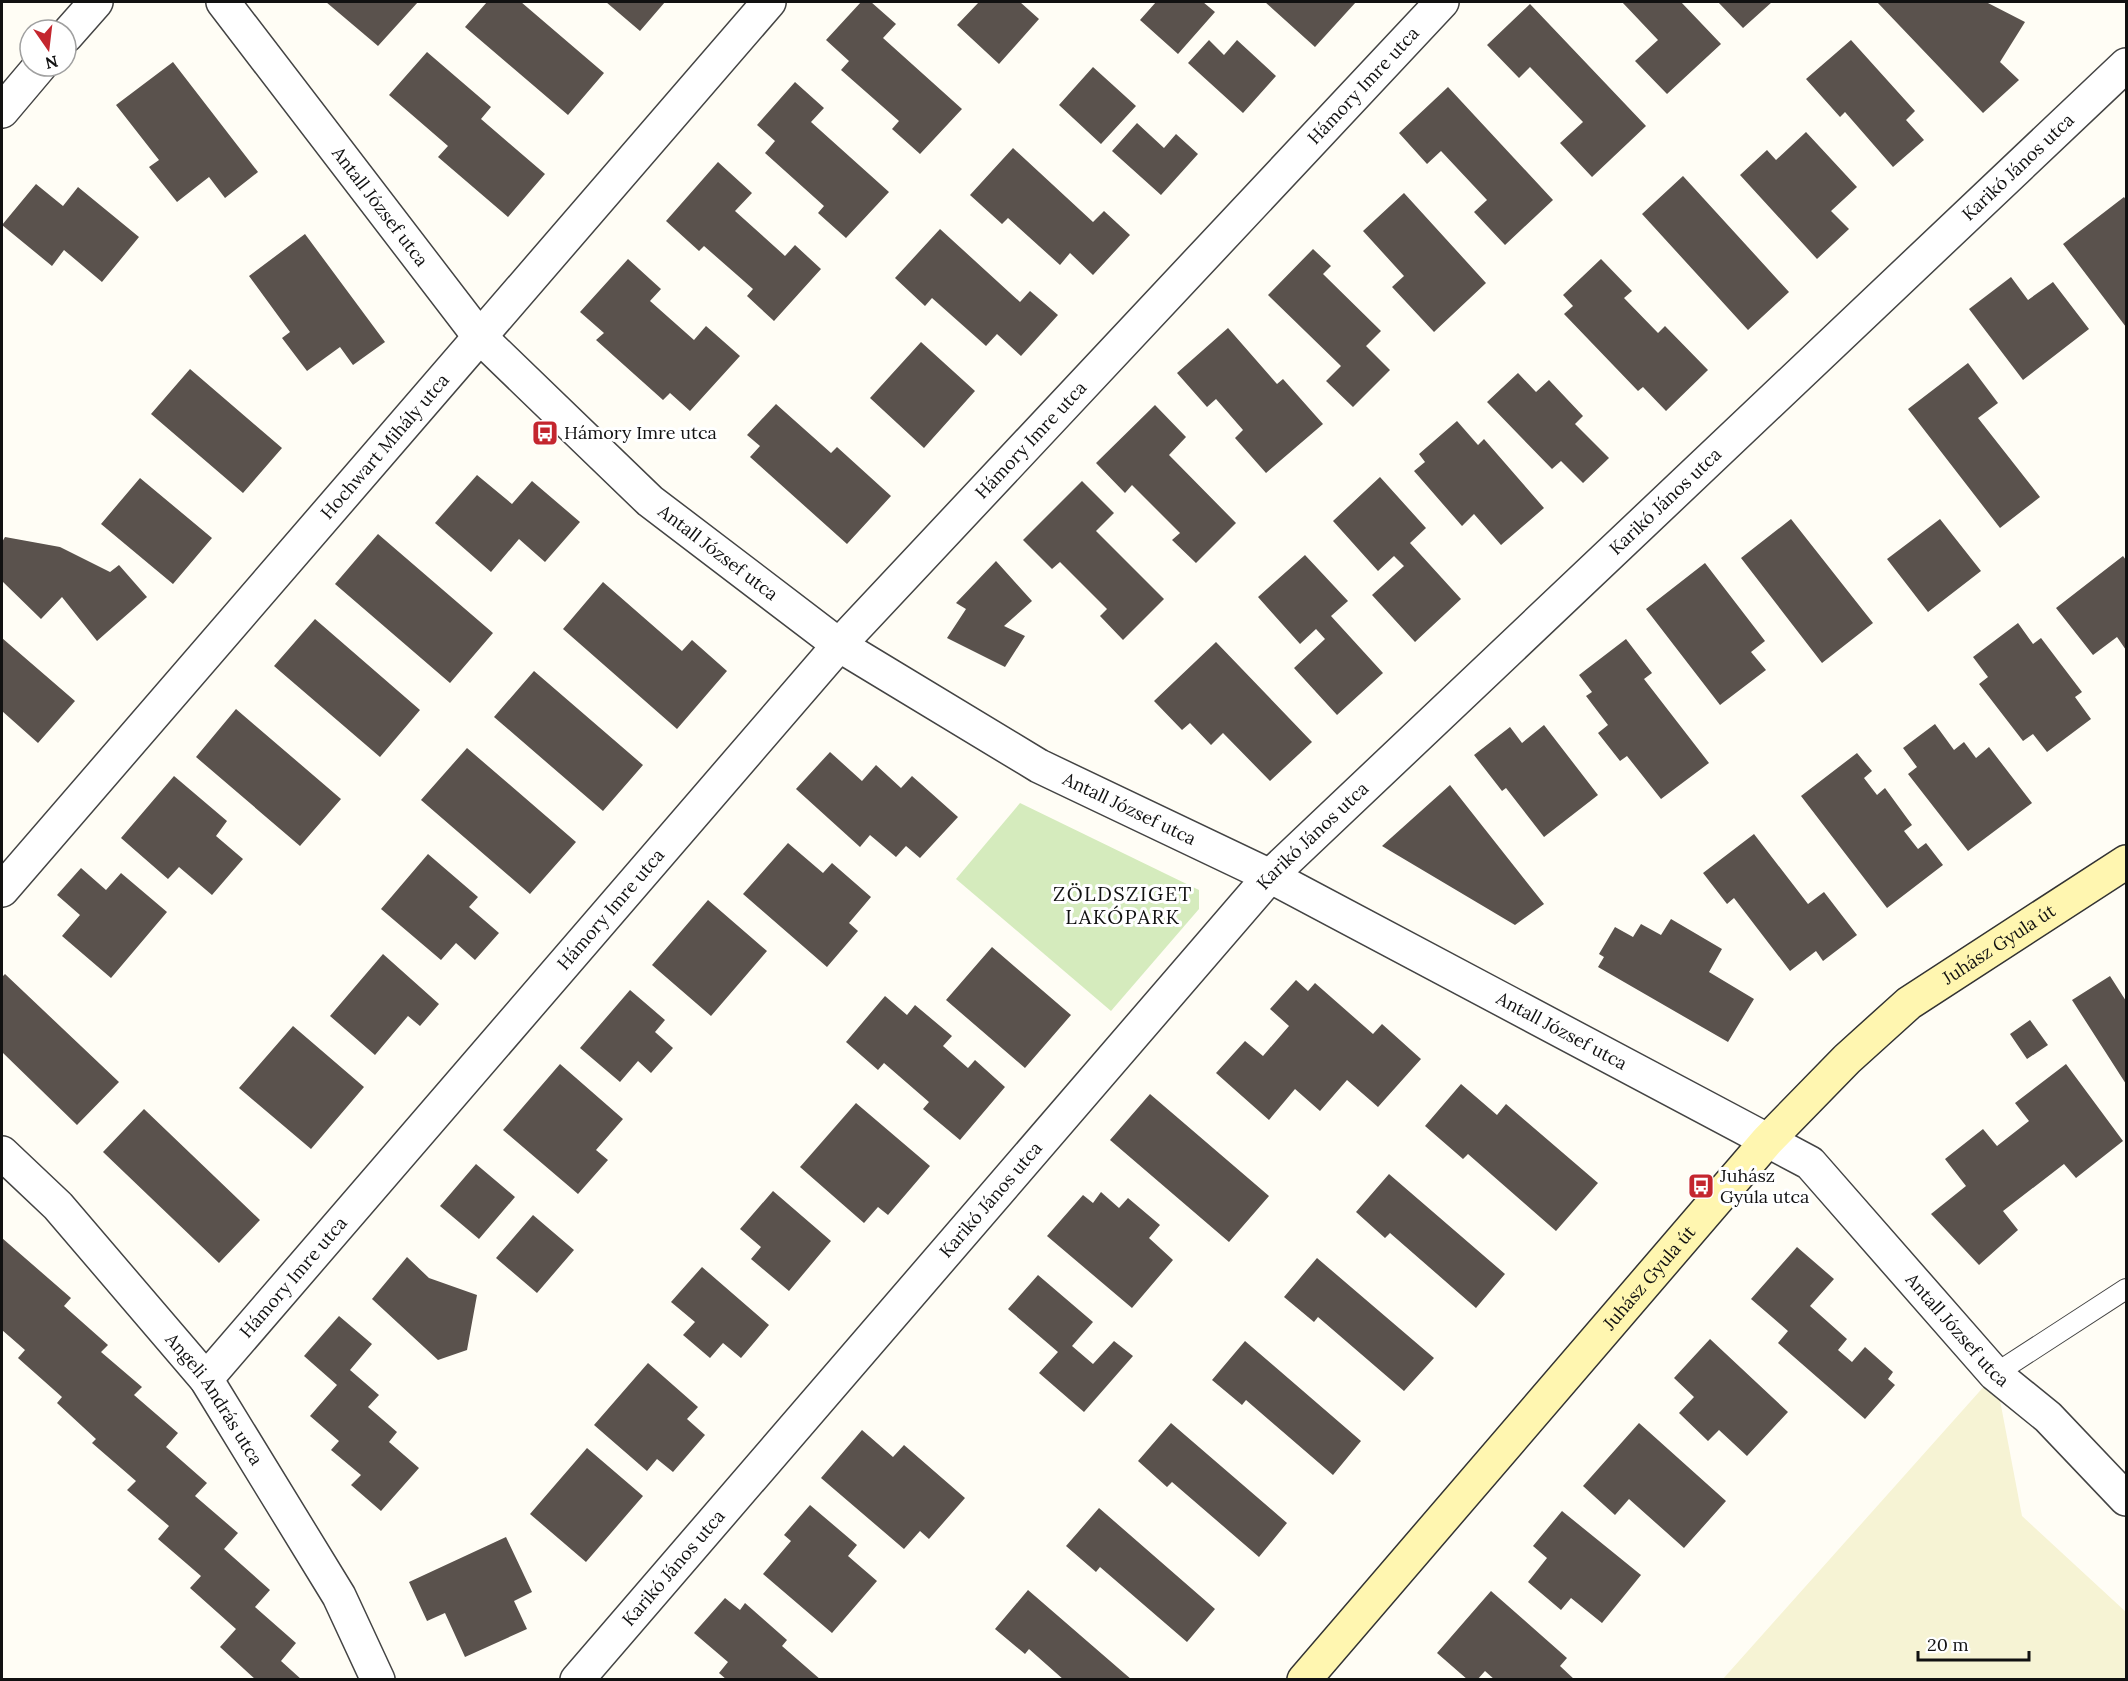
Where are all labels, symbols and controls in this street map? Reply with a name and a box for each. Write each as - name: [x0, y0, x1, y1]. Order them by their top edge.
- north arrow: [18, 18, 78, 78]
- street label: Hámory Imre utca: [1302, 22, 1424, 149]
- text: N: [43, 51, 60, 74]
- street label: Karikó János utca: [1957, 108, 2079, 225]
- street label: Antall József utca: [327, 141, 433, 271]
- street label: Hochwart Mihály utca: [316, 369, 454, 524]
- street label: Hámory Imre utca: [970, 376, 1091, 504]
- bus stop icon: Hámory Imre utca: [530, 418, 560, 448]
- place label: Hámory Imre utca: [564, 421, 717, 444]
- street label: Karikó János utca: [1604, 443, 1726, 560]
- street label: Antall József utca: [653, 499, 783, 605]
- street label: Antall József utca: [1058, 767, 1200, 850]
- street label: Karikó János utca: [1251, 777, 1373, 894]
- street label: Hámory Imre utca: [552, 844, 669, 975]
- district label: ZÖLDSZIGET LAKÓPARK: [1053, 881, 1193, 929]
- street label: Juhász Gyula út: [1937, 899, 2060, 990]
- street label: Antall József utca: [1492, 986, 1631, 1075]
- street label: Karikó János utca: [934, 1137, 1047, 1262]
- place label: Juhász Gyula utca: [1719, 1164, 1809, 1208]
- bus stop icon: Juhász Gyula utca: [1686, 1171, 1716, 1201]
- street label: Hámory Imre utca: [234, 1212, 352, 1343]
- street label: Juhász Gyula út: [1597, 1221, 1700, 1335]
- street label: Antall József utca: [1900, 1267, 2014, 1392]
- street label: Angeli András utca: [160, 1327, 268, 1469]
- street label: Karikó János utca: [617, 1505, 730, 1630]
- scale bar: [1918, 1624, 2029, 1662]
- text: 20 m: [1927, 1633, 1969, 1656]

